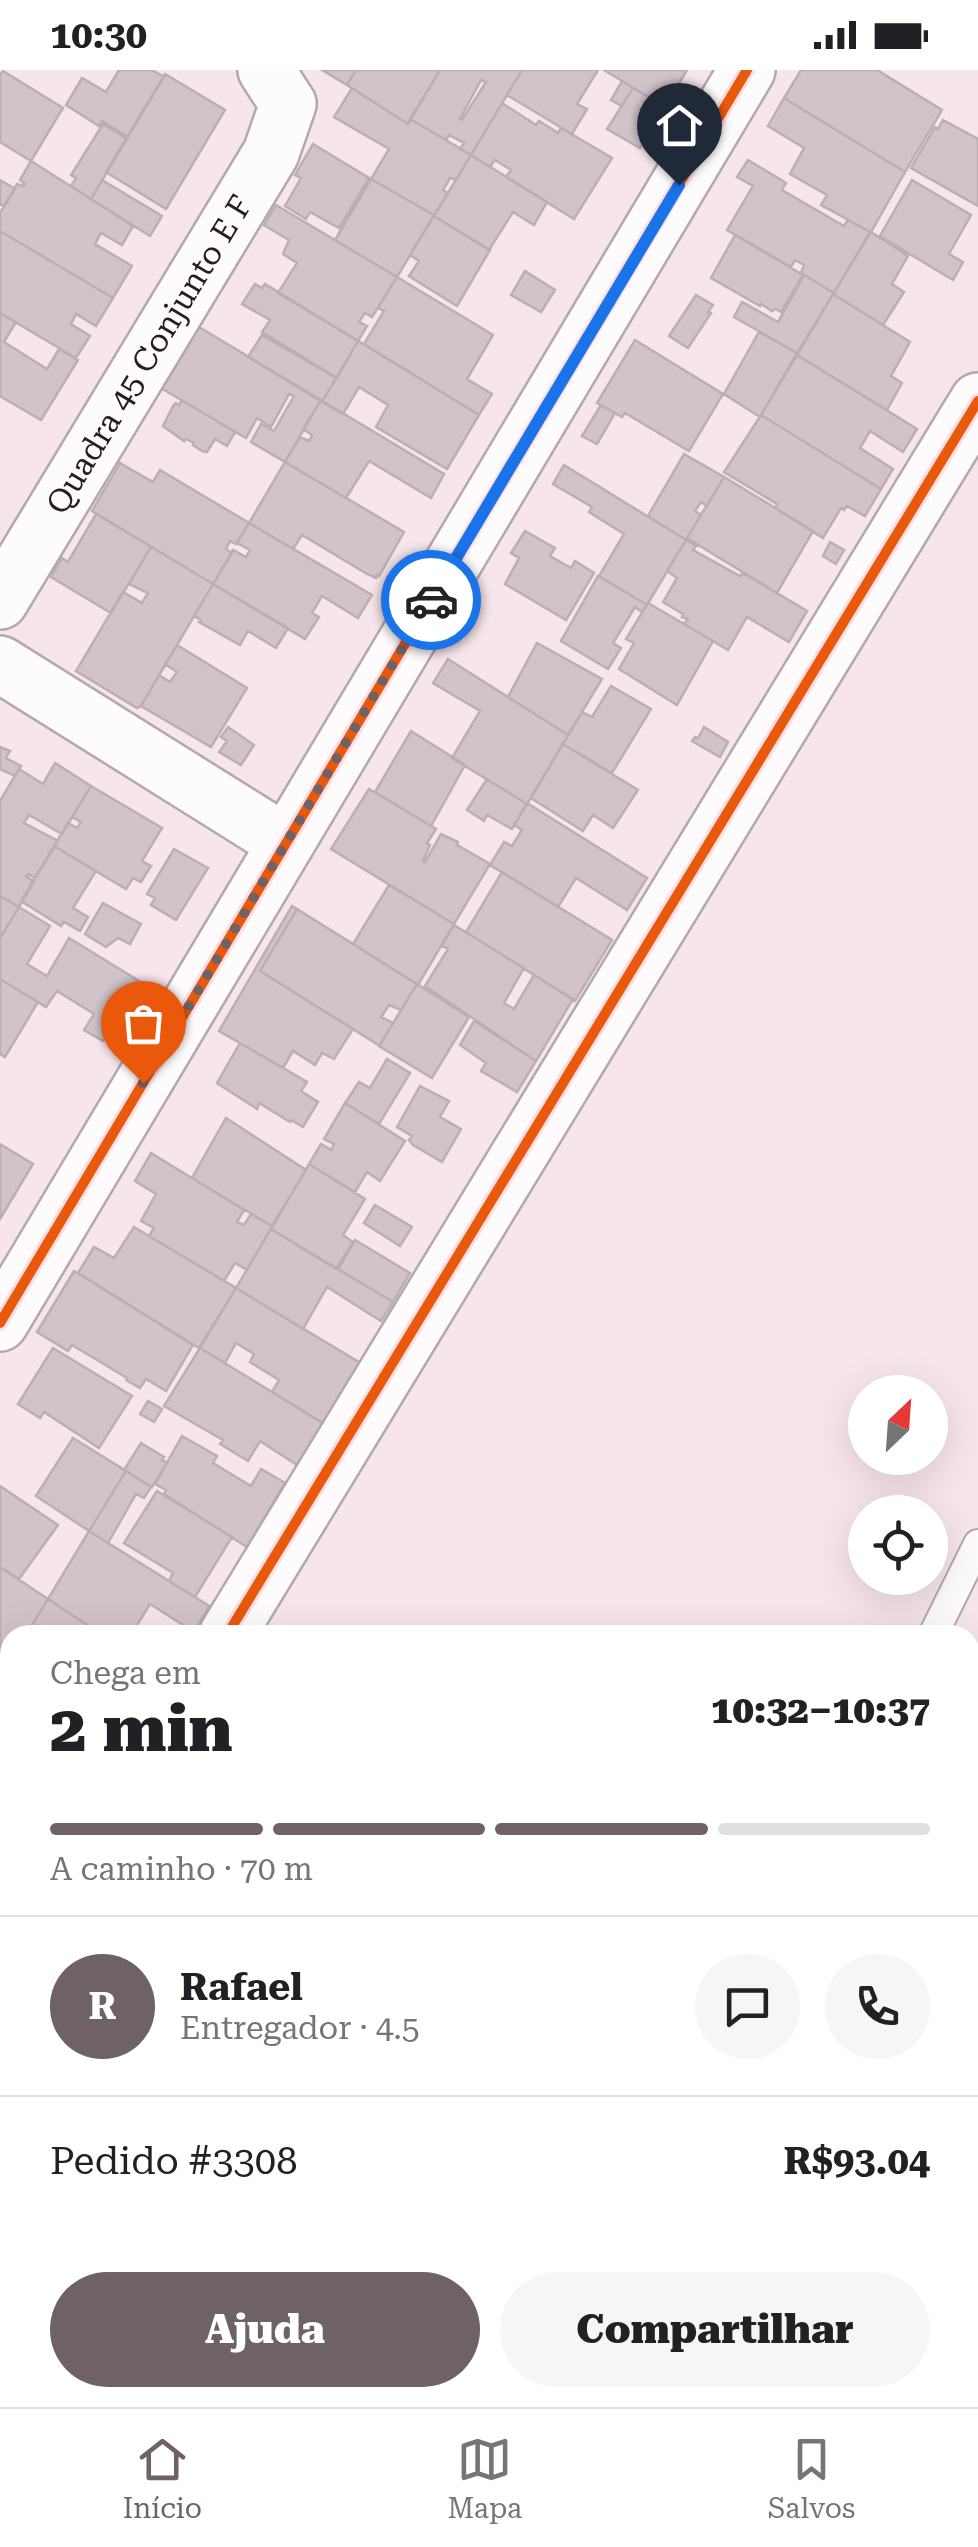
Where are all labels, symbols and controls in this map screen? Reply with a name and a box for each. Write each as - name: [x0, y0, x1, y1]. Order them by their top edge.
- text: 10:30: [50, 13, 147, 57]
- pin: [637, 83, 722, 186]
- icon: home: [652, 98, 707, 153]
- street label: Quadra 45 Conjunto E F: [38, 188, 260, 521]
- courier: [381, 550, 481, 650]
- icon: car: [404, 573, 459, 628]
- pin: [101, 981, 186, 1084]
- icon: bag: [116, 996, 171, 1051]
- north arrow: [848, 1375, 948, 1475]
- map controls: [848, 1375, 948, 1595]
- button: locate: [848, 1495, 948, 1595]
- text: Chega em: [50, 1654, 201, 1692]
- text: 10:32–10:37: [711, 1688, 930, 1732]
- text: 2 min: [50, 1691, 233, 1767]
- text: A caminho · 70 m: [50, 1850, 313, 1888]
- button: chat: [695, 1954, 800, 2059]
- button: phone: [825, 1954, 930, 2059]
- text: Rafael: [180, 1965, 303, 2009]
- text: R: [88, 1984, 117, 2028]
- text: Entregador · 4.5: [180, 2009, 420, 2047]
- text: Pedido #3308: [50, 2139, 297, 2183]
- text: R$93.04: [783, 2139, 930, 2183]
- button: Ajuda: [50, 2272, 480, 2387]
- button: Compartilhar: [500, 2272, 930, 2387]
- tab: Início: [123, 2432, 202, 2525]
- tab: Mapa: [447, 2432, 522, 2525]
- tab: Salvos: [768, 2432, 855, 2525]

